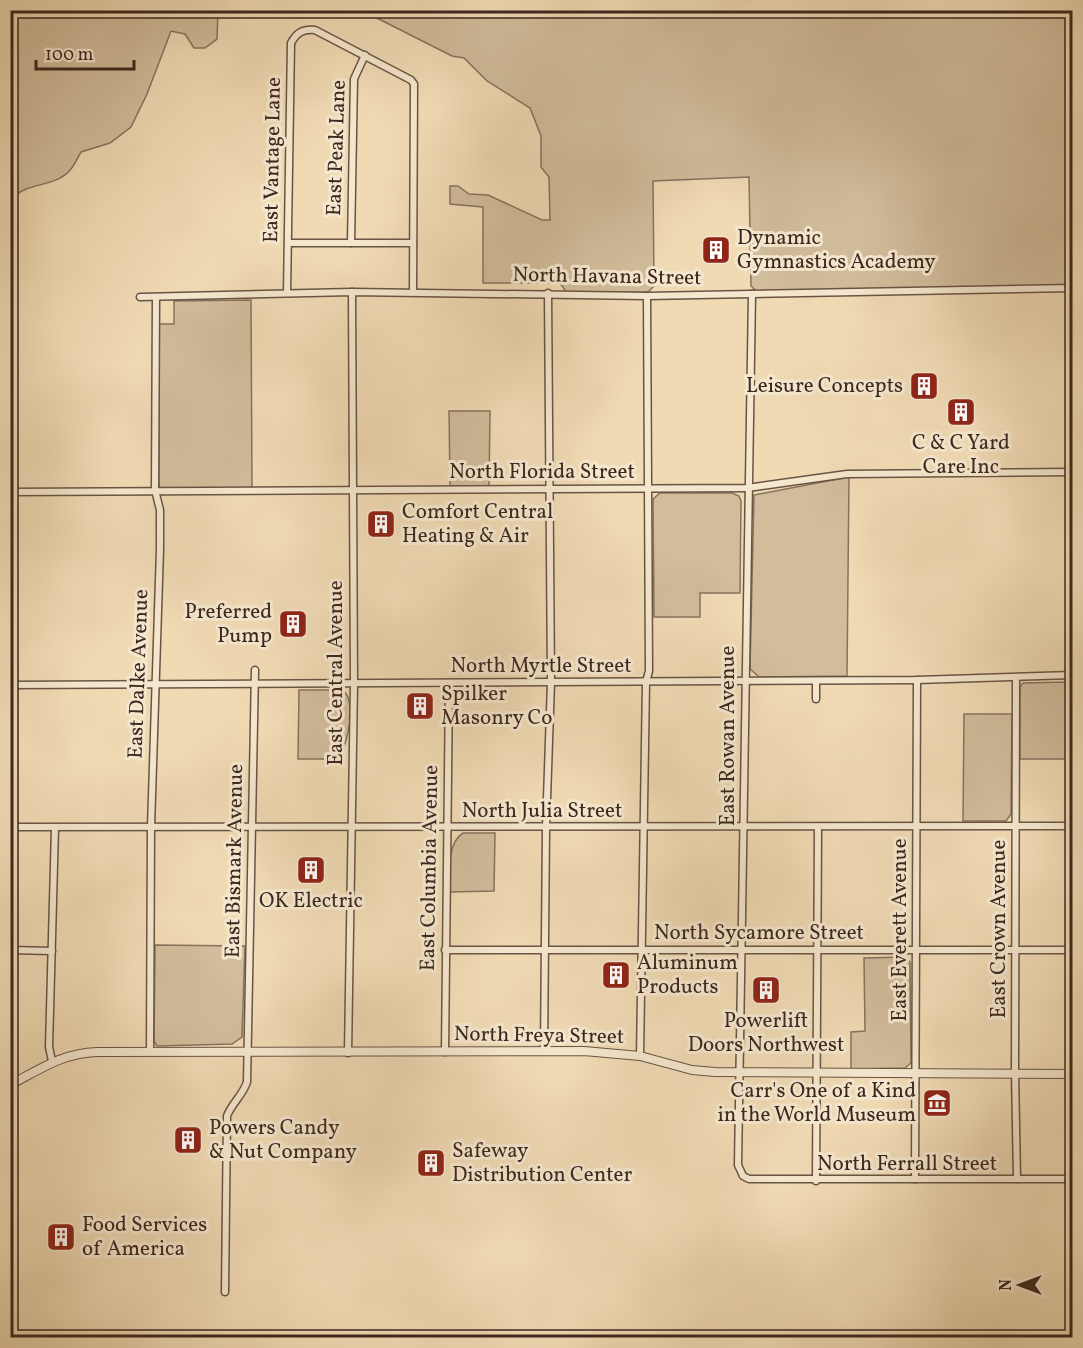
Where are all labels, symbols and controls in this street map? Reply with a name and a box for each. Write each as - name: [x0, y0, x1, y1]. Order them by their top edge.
- scale bar: [36, 33, 134, 71]
- text: 100 m: [45, 43, 94, 68]
- street label: East Vantage Lane: [257, 77, 289, 243]
- street label: East Peak Lane: [320, 79, 354, 217]
- place label: Dynamic Gymnastics Academy: [737, 224, 936, 277]
- building icon: Dynamic Gymnastics Academy: [700, 234, 732, 266]
- street label: North Havana Street: [512, 261, 702, 293]
- building icon: Leisure Concepts: [908, 370, 940, 402]
- place label: Leisure Concepts: [746, 372, 903, 401]
- building icon: C & C Yard Care Inc: [945, 396, 977, 428]
- place label: C & C Yard Care Inc: [912, 429, 1010, 482]
- street label: North Florida Street: [449, 458, 635, 487]
- place label: Comfort Central Heating & Air: [402, 498, 553, 551]
- building icon: Comfort Central Heating & Air: [365, 508, 397, 540]
- street label: East Central Avenue: [322, 580, 351, 766]
- street label: East Dalke Avenue: [122, 589, 156, 759]
- place label: Preferred Pump: [185, 598, 272, 651]
- building icon: Preferred Pump: [277, 608, 309, 640]
- street label: East Rowan Avenue: [714, 646, 743, 826]
- street label: North Myrtle Street: [450, 652, 632, 681]
- place label: Spilker Masonry Co: [441, 680, 552, 733]
- building icon: Spilker Masonry Co: [404, 690, 436, 722]
- street label: East Bismark Avenue: [219, 764, 251, 958]
- street label: East Columbia Avenue: [414, 765, 446, 971]
- street label: North Julia Street: [462, 797, 622, 826]
- street label: East Everett Avenue: [886, 838, 915, 1022]
- street label: East Crown Avenue: [985, 840, 1014, 1018]
- building icon: OK Electric: [295, 854, 327, 886]
- place label: OK Electric: [259, 887, 363, 916]
- street label: North Sycamore Street: [654, 919, 864, 948]
- place label: Aluminum Products: [637, 949, 738, 1002]
- building icon: Aluminum Products: [600, 959, 632, 991]
- building icon: Powerlift Doors Northwest: [750, 974, 782, 1006]
- place label: Powerlift Doors Northwest: [688, 1007, 844, 1060]
- street label: North Freya Street: [454, 1020, 624, 1052]
- place label: Carr's One of a Kind in the World Museum: [718, 1077, 916, 1130]
- museum icon: Carr's One of a Kind in the World Museum: [921, 1087, 953, 1119]
- place label: Powers Candy & Nut Company: [209, 1114, 357, 1167]
- building icon: Powers Candy & Nut Company: [172, 1124, 204, 1156]
- place label: Safeway Distribution Center: [452, 1137, 632, 1190]
- building icon: Safeway Distribution Center: [415, 1147, 447, 1179]
- street label: North Ferrall Street: [817, 1150, 997, 1179]
- place label: Food Services of America: [82, 1211, 207, 1264]
- building icon: Food Services of America: [45, 1221, 77, 1253]
- north arrow: [990, 1255, 1050, 1315]
- text: N: [996, 1279, 1018, 1291]

